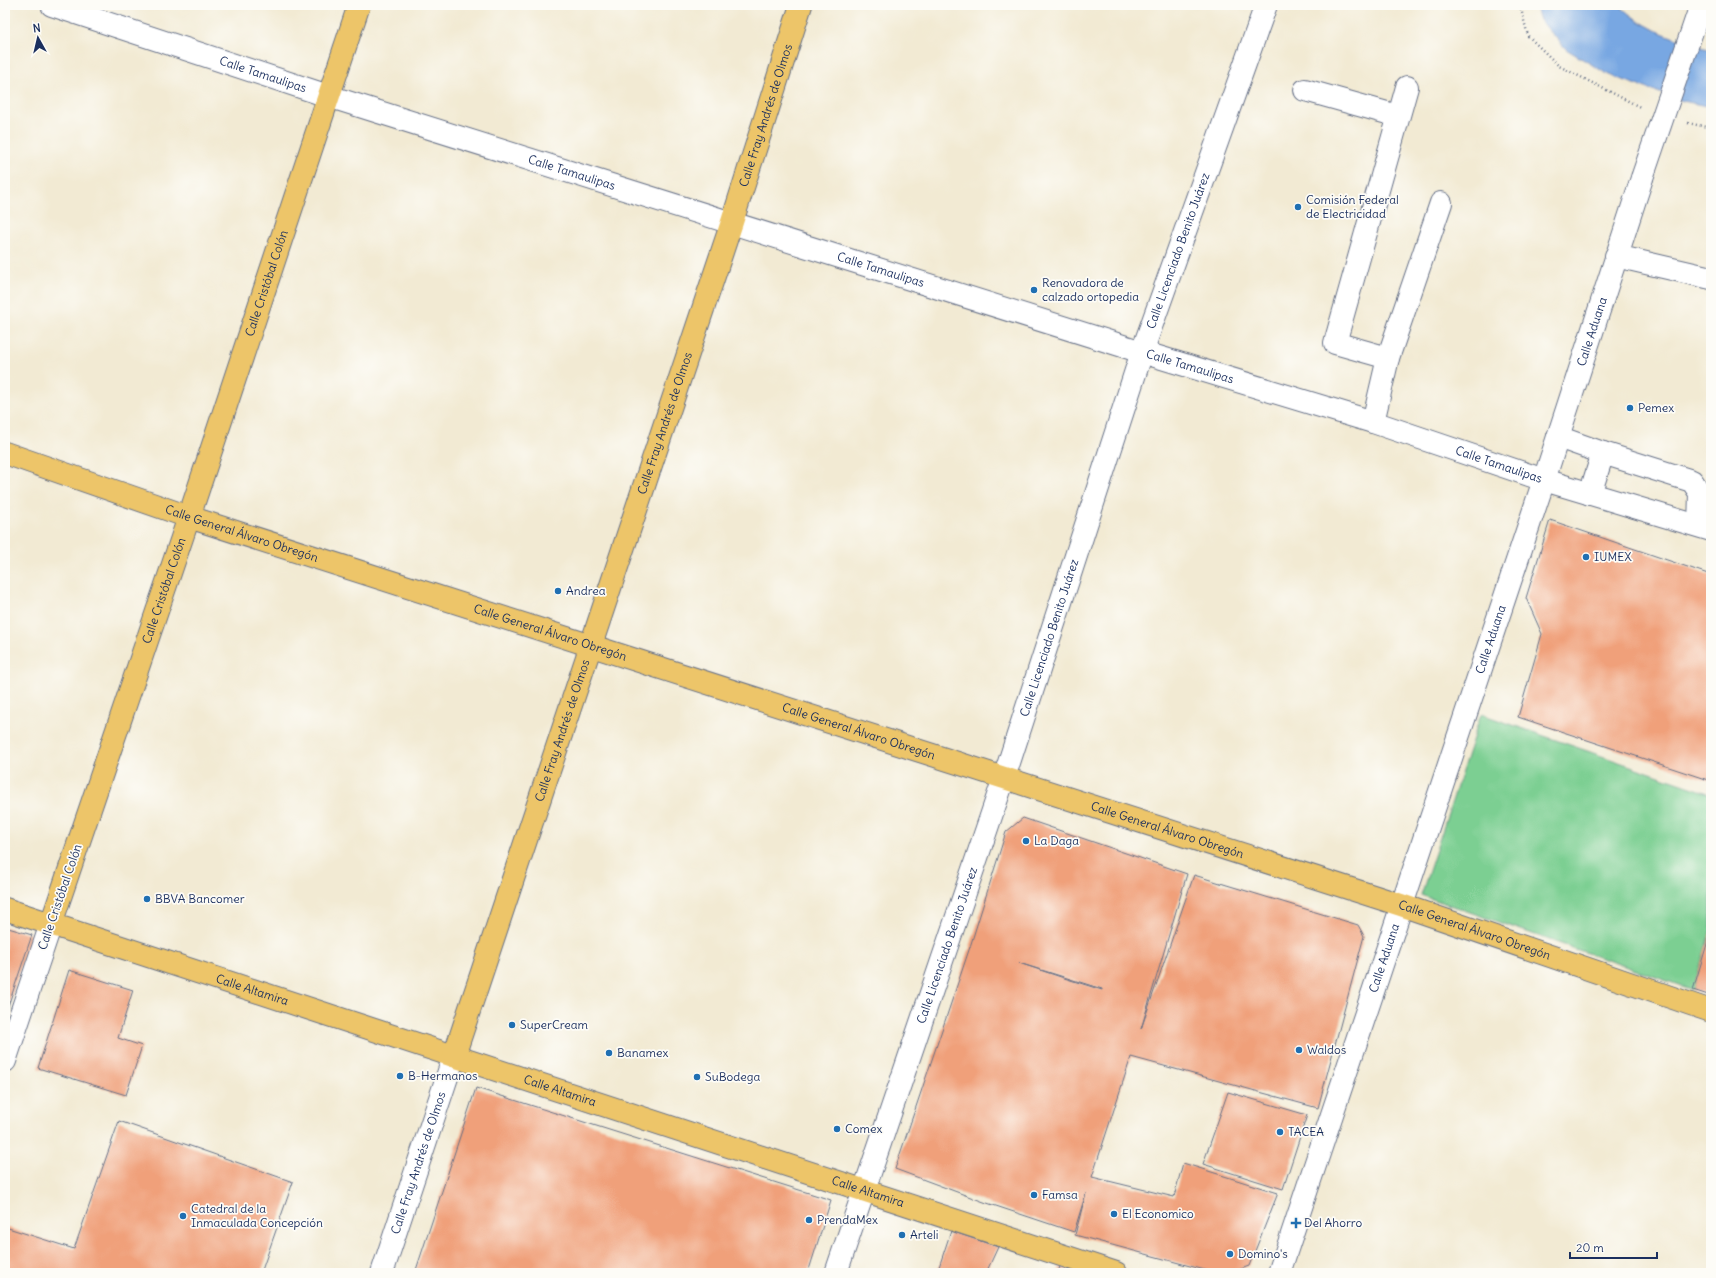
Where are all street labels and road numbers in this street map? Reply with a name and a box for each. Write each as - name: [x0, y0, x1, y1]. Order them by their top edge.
- street label: Calle Fray Andrés de Olmos: [736, 42, 795, 189]
- street label: Calle Tamaulipas: [218, 53, 308, 95]
- street label: Calle Tamaulipas: [526, 151, 617, 193]
- street label: Calle Licenciado Benito Juárez: [1143, 170, 1213, 331]
- street label: Calle Cristóbal Colón: [241, 228, 291, 338]
- street label: Calle Tamaulipas: [835, 249, 926, 290]
- street label: Calle Aduana: [1573, 295, 1610, 368]
- street label: Calle Tamaulipas: [1145, 346, 1236, 386]
- street label: Calle Fray Andrés de Olmos: [634, 350, 695, 496]
- street label: Calle Tamaulipas: [1453, 442, 1544, 486]
- street label: Calle General Álvaro Obregón: [163, 501, 320, 565]
- street label: Calle Cristóbal Colón: [139, 535, 189, 645]
- street label: Calle Licenciado Benito Juárez: [1016, 557, 1081, 718]
- street label: Calle General Álvaro Obregón: [472, 601, 629, 664]
- street label: Calle Aduana: [1472, 603, 1509, 676]
- street label: Calle Fray Andrés de Olmos: [531, 657, 593, 804]
- street label: Calle General Álvaro Obregón: [780, 699, 937, 762]
- street label: Calle General Álvaro Obregón: [1089, 798, 1246, 861]
- street label: Calle Cristóbal Colón: [34, 842, 85, 952]
- street label: Calle Licenciado Benito Juárez: [913, 865, 980, 1026]
- street label: Calle General Álvaro Obregón: [1396, 897, 1553, 963]
- street label: Calle Aduana: [1365, 921, 1402, 994]
- street label: Calle Altamira: [214, 971, 291, 1008]
- street label: Calle Altamira: [522, 1071, 599, 1109]
- street label: Calle Fray Andrés de Olmos: [387, 1090, 449, 1236]
- street label: Calle Altamira: [830, 1172, 906, 1210]

